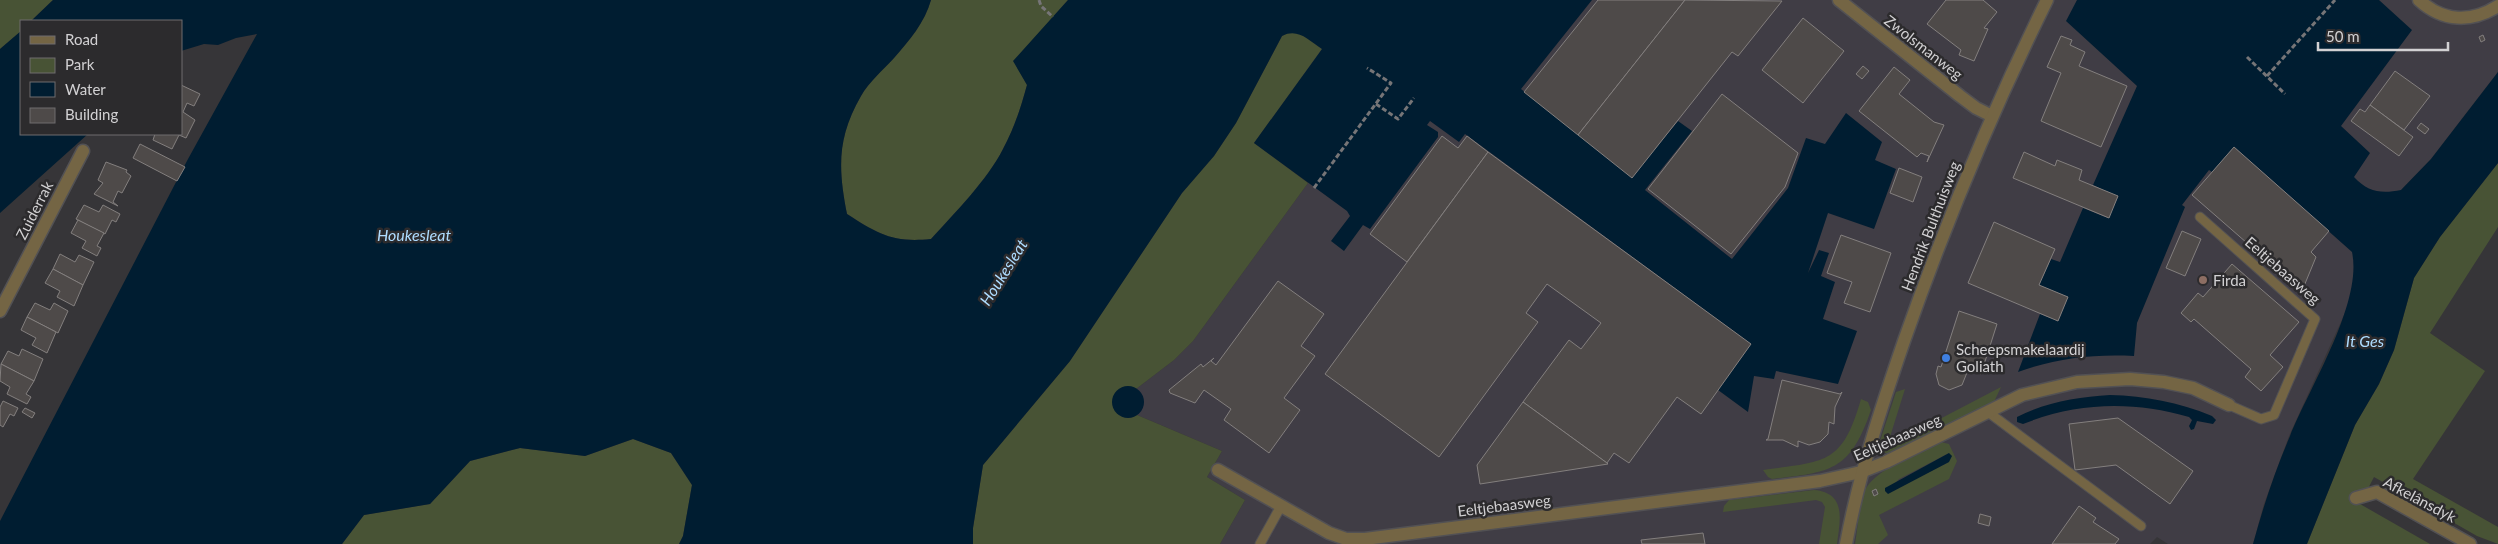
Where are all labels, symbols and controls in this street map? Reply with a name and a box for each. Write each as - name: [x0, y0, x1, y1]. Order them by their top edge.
- street label: Zwolsmanweg: [1881, 11, 1967, 83]
- legend: [20, 20, 182, 135]
- scale bar: [2318, 20, 2448, 52]
- text: 50 m: [2326, 27, 2360, 45]
- text: Road: [65, 30, 98, 48]
- text: Park: [65, 55, 95, 73]
- text: Water: [65, 80, 106, 98]
- text: Building: [65, 105, 118, 123]
- street label: Hendrik Bulthuisweg: [1897, 158, 1963, 293]
- street label: Zuiderrak: [12, 178, 56, 242]
- water label: Houkesleat: [377, 225, 451, 244]
- street label: Eeltjebaasweg: [2242, 232, 2324, 308]
- water label: Houkesleat: [975, 235, 1031, 308]
- place label: Firda: [2213, 271, 2246, 289]
- marker: Firda: [2197, 274, 2209, 286]
- water label: It Ges: [2346, 331, 2385, 350]
- place label: Scheepsmakelaardij Goliath: [1956, 340, 2085, 375]
- marker: Scheepsmakelaardij Goliath: [1940, 352, 1952, 364]
- street label: Eeltjebaasweg: [1850, 410, 1944, 464]
- street label: Afkelânsdyk: [2381, 472, 2460, 526]
- street label: Eeltjebaasweg: [1456, 490, 1552, 520]

